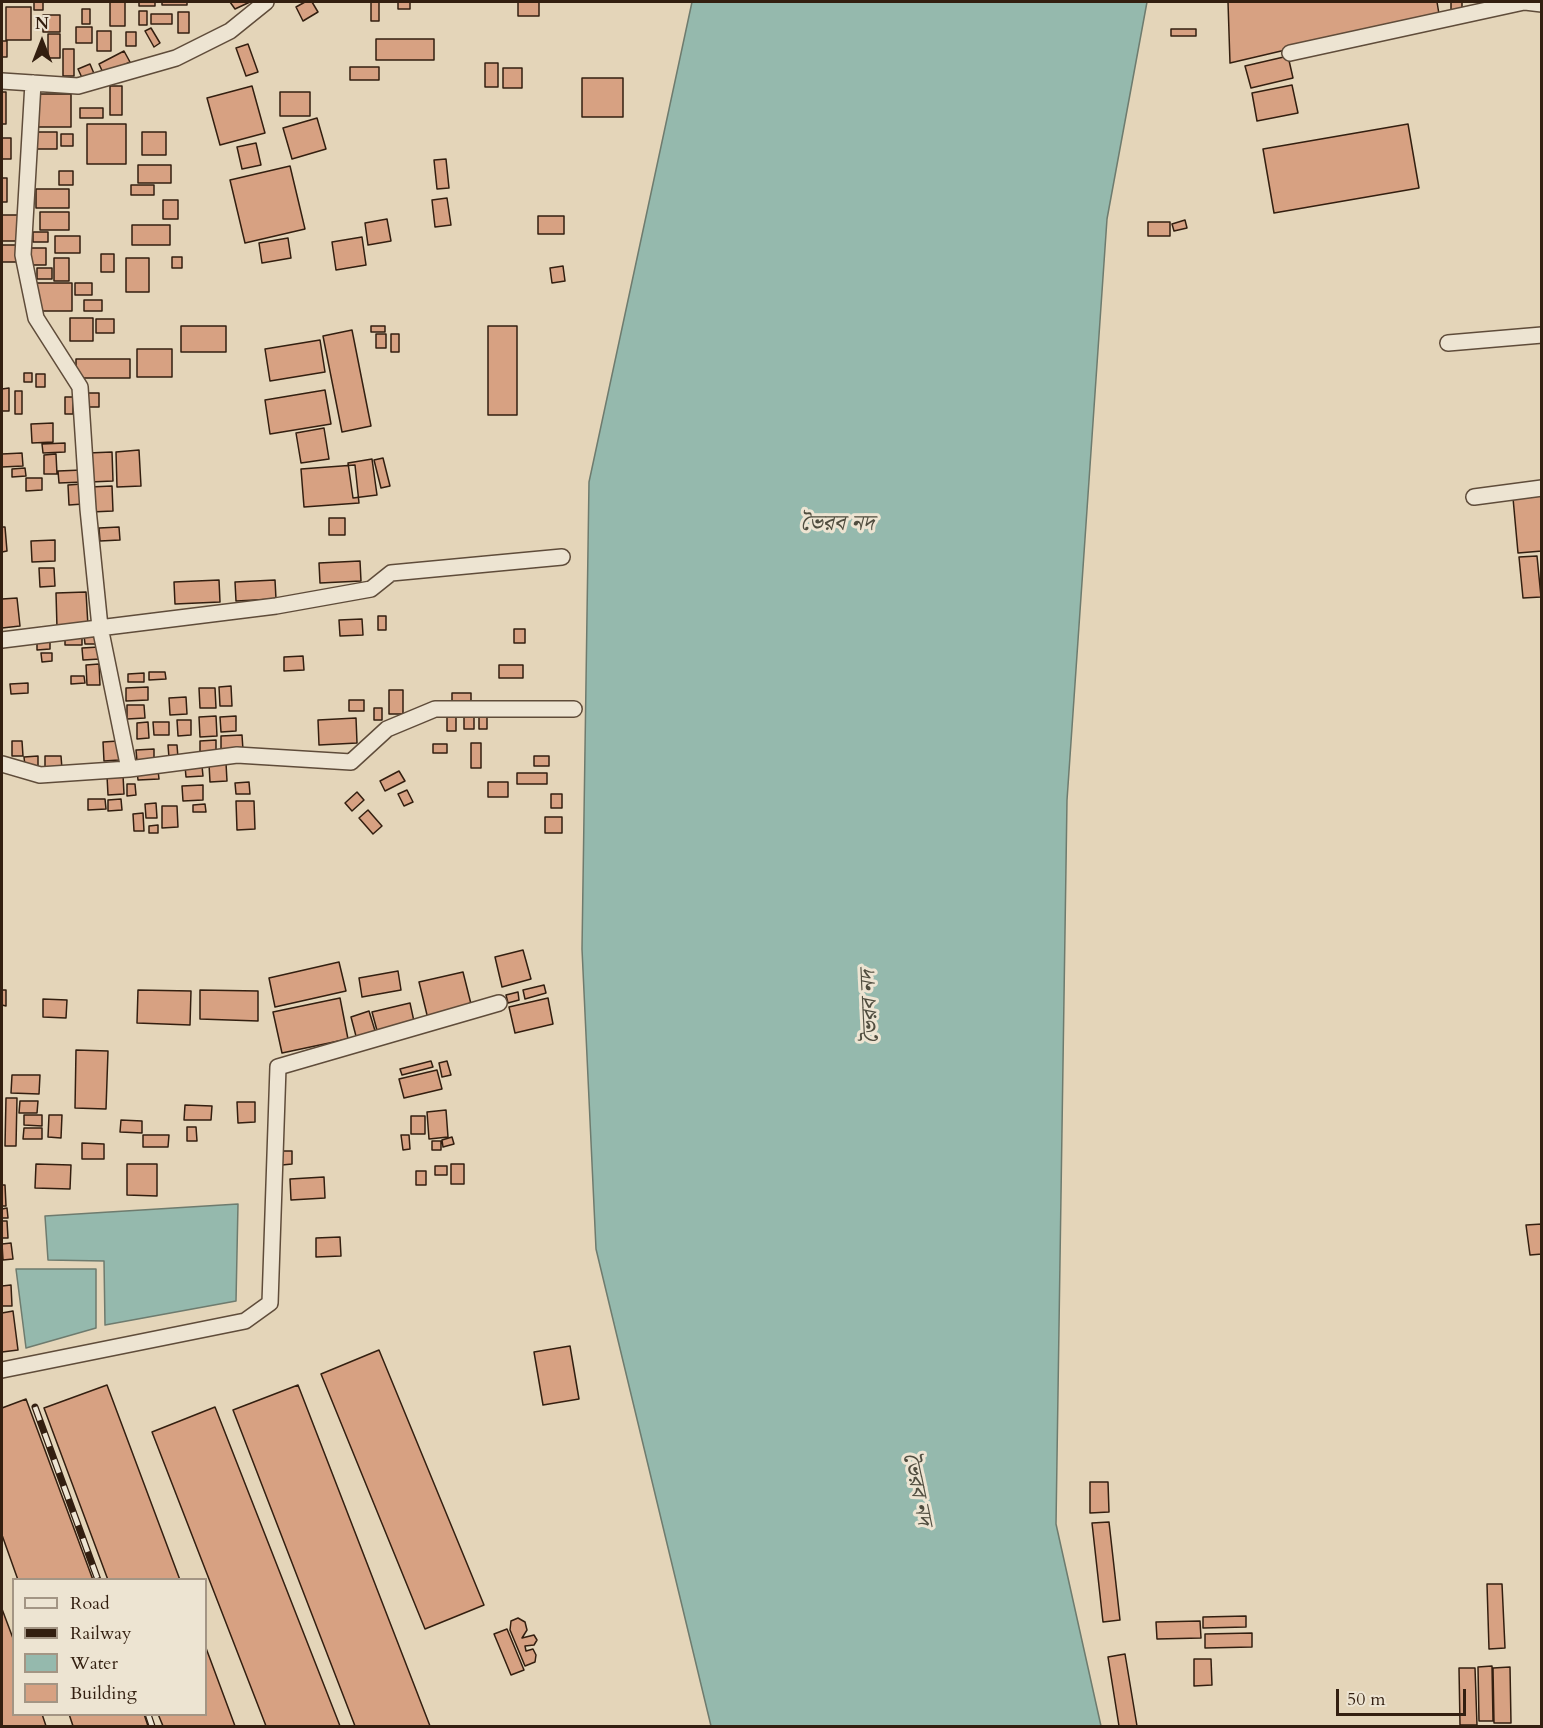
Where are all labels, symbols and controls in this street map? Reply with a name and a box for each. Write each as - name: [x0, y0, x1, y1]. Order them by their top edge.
- north arrow: [12, 12, 72, 72]
- text: N: [35, 13, 49, 35]
- water label: ভৈরব নদ: [800, 512, 874, 538]
- water label: ভৈরব নদ: [856, 969, 886, 1045]
- water label: ভৈরব নদ: [895, 1450, 937, 1528]
- legend: [12, 1578, 207, 1716]
- text: Road: [70, 1591, 110, 1616]
- text: Railway: [70, 1621, 132, 1646]
- text: Water: [70, 1651, 118, 1676]
- scale bar: [1339, 1677, 1470, 1715]
- text: Building: [70, 1681, 137, 1706]
- text: 50 m: [1347, 1687, 1386, 1712]

